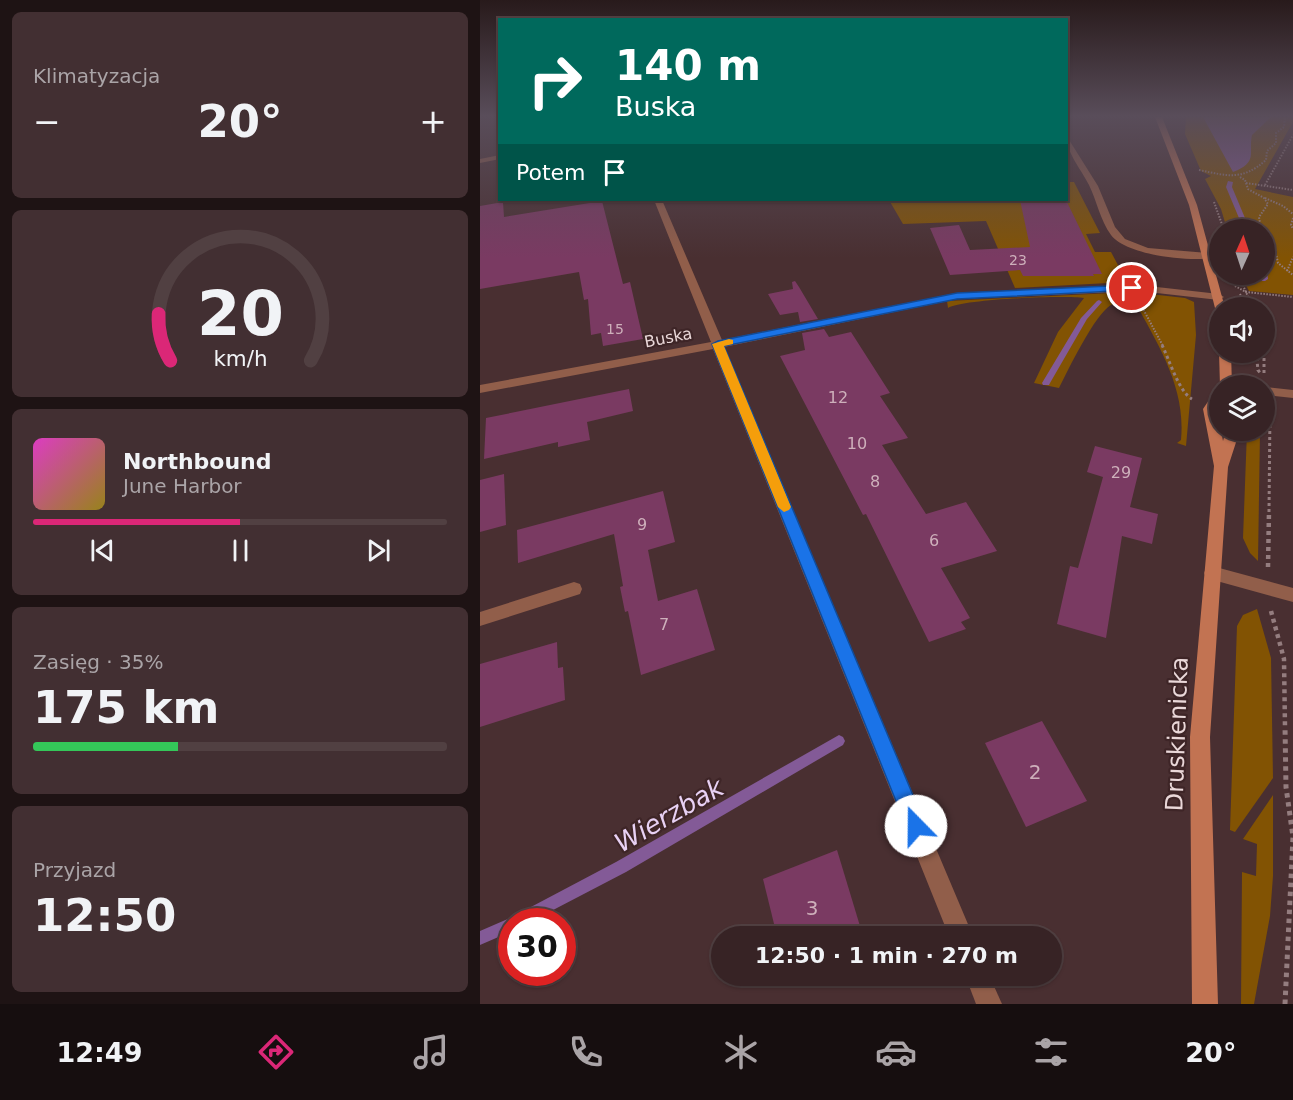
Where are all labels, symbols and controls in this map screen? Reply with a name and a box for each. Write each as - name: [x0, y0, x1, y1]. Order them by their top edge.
- text: 140 m: [615, 41, 761, 90]
- icon: right: [516, 42, 594, 120]
- text: Klimatyzacja: [33, 64, 160, 88]
- text: Buska: [615, 91, 696, 122]
- text: 20°: [197, 95, 283, 148]
- text: −: [33, 102, 61, 141]
- text: +: [419, 102, 447, 141]
- icon: arrive: [598, 156, 631, 189]
- text: Potem: [516, 160, 586, 185]
- north arrow: [1209, 219, 1275, 285]
- map controls: [1209, 219, 1275, 441]
- house number: 23: [1009, 252, 1027, 268]
- pin: [1106, 262, 1157, 313]
- icon: arrive: [1115, 271, 1148, 304]
- text: 20: [197, 277, 283, 350]
- button: sound: [1209, 297, 1275, 363]
- house number: 15: [606, 321, 624, 337]
- street label: Buska: [643, 324, 694, 351]
- text: km/h: [213, 346, 267, 371]
- button: layers: [1209, 375, 1275, 441]
- house number: 12: [828, 388, 848, 407]
- house number: 10: [847, 434, 867, 453]
- text: Northbound: [123, 449, 272, 474]
- house number: 29: [1111, 463, 1131, 482]
- house number: 8: [870, 472, 880, 491]
- text: June Harbor: [123, 474, 242, 498]
- house number: 9: [637, 515, 647, 534]
- house number: 6: [929, 531, 939, 550]
- icon: previous: [86, 534, 119, 567]
- icon: pause: [224, 534, 257, 567]
- icon: next: [362, 534, 395, 567]
- house number: 7: [659, 615, 669, 634]
- text: Zasięg · 35%: [33, 650, 163, 674]
- street label: Druskienicka: [1160, 656, 1194, 812]
- text: 175 km: [33, 681, 219, 734]
- house number: 2: [1029, 760, 1041, 784]
- water label: Wierzbak: [609, 771, 730, 858]
- position arrow: [884, 794, 948, 858]
- text: Przyjazd: [33, 858, 116, 882]
- text: 12:50: [33, 889, 176, 942]
- house number: 3: [806, 896, 818, 920]
- speed limit sign: 30: [498, 908, 576, 986]
- text: 12:50 · 1 min · 270 m: [755, 943, 1018, 968]
- icon: directions: [255, 1031, 297, 1073]
- icon: music: [410, 1031, 452, 1073]
- icon: phone: [565, 1031, 607, 1073]
- icon: climate: [720, 1031, 762, 1073]
- icon: car: [875, 1031, 917, 1073]
- icon: filters: [1030, 1031, 1072, 1073]
- text: 12:49: [56, 1037, 142, 1068]
- text: 20°: [1185, 1037, 1236, 1068]

